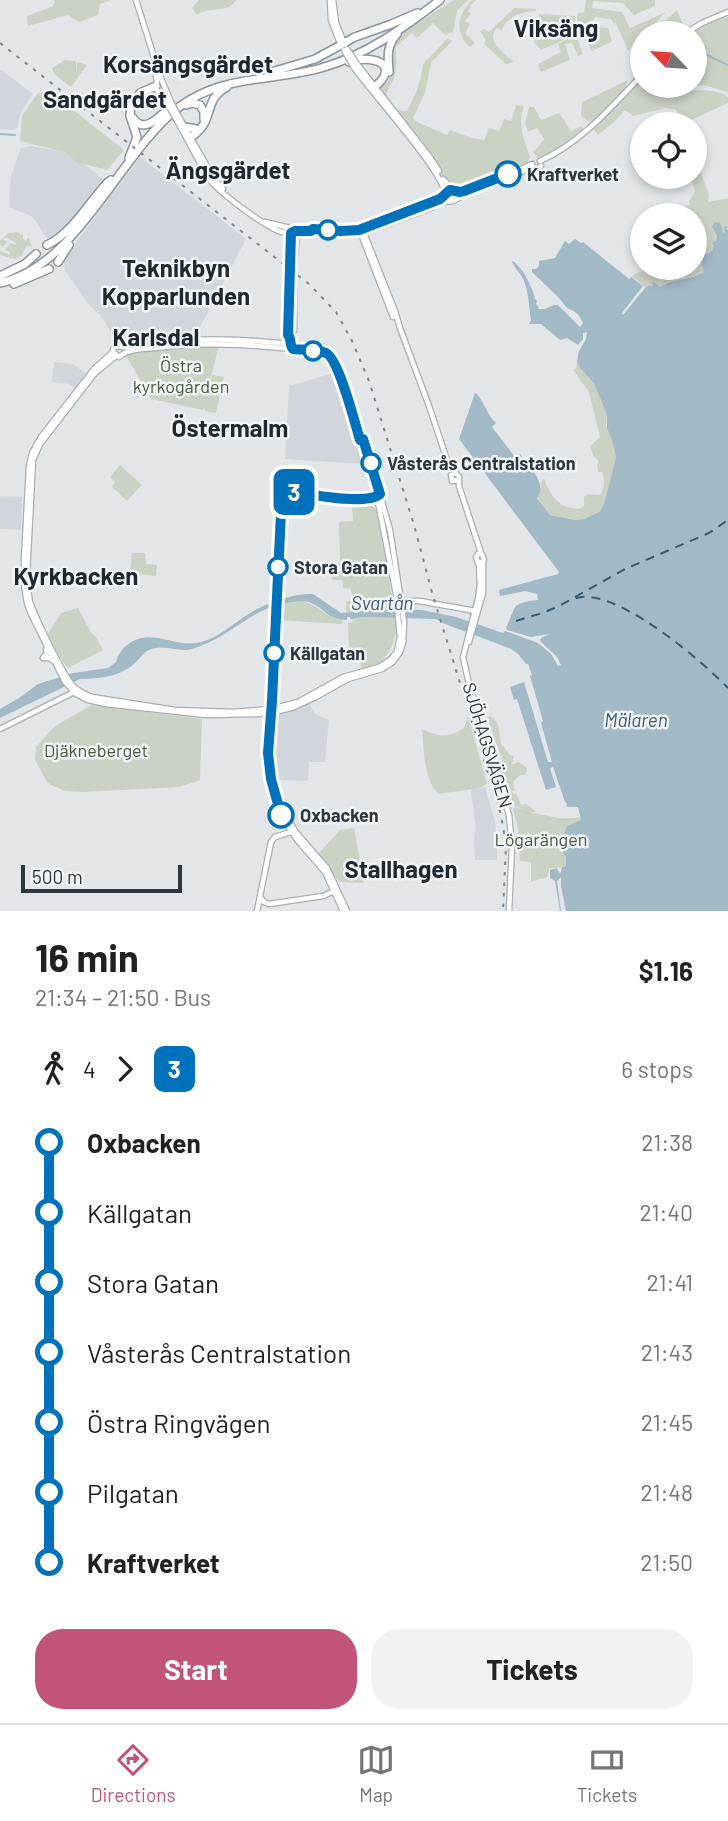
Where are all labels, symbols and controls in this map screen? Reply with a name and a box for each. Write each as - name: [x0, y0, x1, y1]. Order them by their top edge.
- district label: Viksäng: [514, 13, 598, 42]
- north arrow: [630, 21, 707, 98]
- map controls: [630, 21, 707, 280]
- district label: Korsängsgärdet: [103, 49, 273, 78]
- district label: Sandgärdet: [43, 84, 167, 113]
- button: locate: [630, 112, 707, 189]
- district label: Ängsgärdet: [166, 155, 290, 184]
- marker: Kraftverket: [495, 161, 521, 187]
- place label: Kraftverket: [527, 163, 619, 185]
- button: layers: [630, 203, 707, 280]
- unlabelled marker: [318, 220, 338, 240]
- district label: Teknikbyn Kopparlunden: [102, 253, 250, 310]
- district label: Karlsdal: [113, 322, 199, 351]
- unlabelled marker: [303, 341, 323, 361]
- park label: Östra kyrkogården: [133, 354, 229, 397]
- district label: Östermalm: [172, 413, 288, 442]
- place label: Våsterås Centralstation: [387, 452, 576, 474]
- marker: Våsterås Centralstation: [361, 453, 381, 473]
- line badge: 3: [271, 469, 317, 515]
- text: 3: [288, 477, 300, 506]
- place label: Stora Gatan: [294, 556, 388, 578]
- marker: Stora Gatan: [268, 557, 288, 577]
- district label: Kyrkbacken: [14, 561, 139, 590]
- water label: Svartån: [351, 591, 413, 614]
- place label: Källgatan: [290, 642, 365, 664]
- marker: Källgatan: [264, 643, 284, 663]
- street label: SJÖHAGSVÄGEN: [459, 680, 517, 810]
- water label: Mälaren: [604, 708, 668, 731]
- park label: Djäkneberget: [44, 739, 148, 761]
- marker: Oxbacken: [268, 802, 294, 828]
- place label: Oxbacken: [300, 804, 379, 826]
- park label: Lögarängen: [494, 828, 588, 850]
- district label: Stallhagen: [344, 854, 458, 883]
- scale bar: [21, 862, 182, 894]
- text: 500 m: [32, 865, 83, 888]
- text: 16 min: [35, 934, 139, 980]
- text: $1.16: [639, 955, 693, 986]
- text: 21:34 – 21:50 · Bus: [35, 983, 211, 1011]
- icon: walk: [35, 1050, 73, 1088]
- icon: forward: [106, 1050, 144, 1088]
- text: 3: [168, 1054, 181, 1083]
- text: 4: [83, 1055, 96, 1083]
- text: 6 stops: [621, 1055, 693, 1083]
- text: Oxbacken: [87, 1127, 201, 1158]
- text: 21:38: [641, 1128, 693, 1156]
- text: Källgatan: [87, 1197, 192, 1228]
- text: 21:40: [639, 1198, 693, 1226]
- text: Stora Gatan: [87, 1267, 219, 1298]
- text: 21:41: [647, 1268, 693, 1296]
- text: Våsterås Centralstation: [87, 1337, 351, 1368]
- text: 21:43: [641, 1338, 693, 1366]
- text: Östra Ringvägen: [87, 1407, 271, 1438]
- text: 21:45: [641, 1408, 693, 1436]
- text: Pilgatan: [87, 1477, 179, 1508]
- text: 21:48: [640, 1478, 693, 1506]
- text: Kraftverket: [87, 1547, 220, 1578]
- text: 21:50: [640, 1548, 693, 1576]
- button: Start: [35, 1629, 357, 1709]
- button: Tickets: [371, 1629, 693, 1709]
- tab: Directions: [91, 1741, 176, 1806]
- tab: Map: [357, 1741, 395, 1806]
- tab: Tickets: [577, 1741, 637, 1806]

